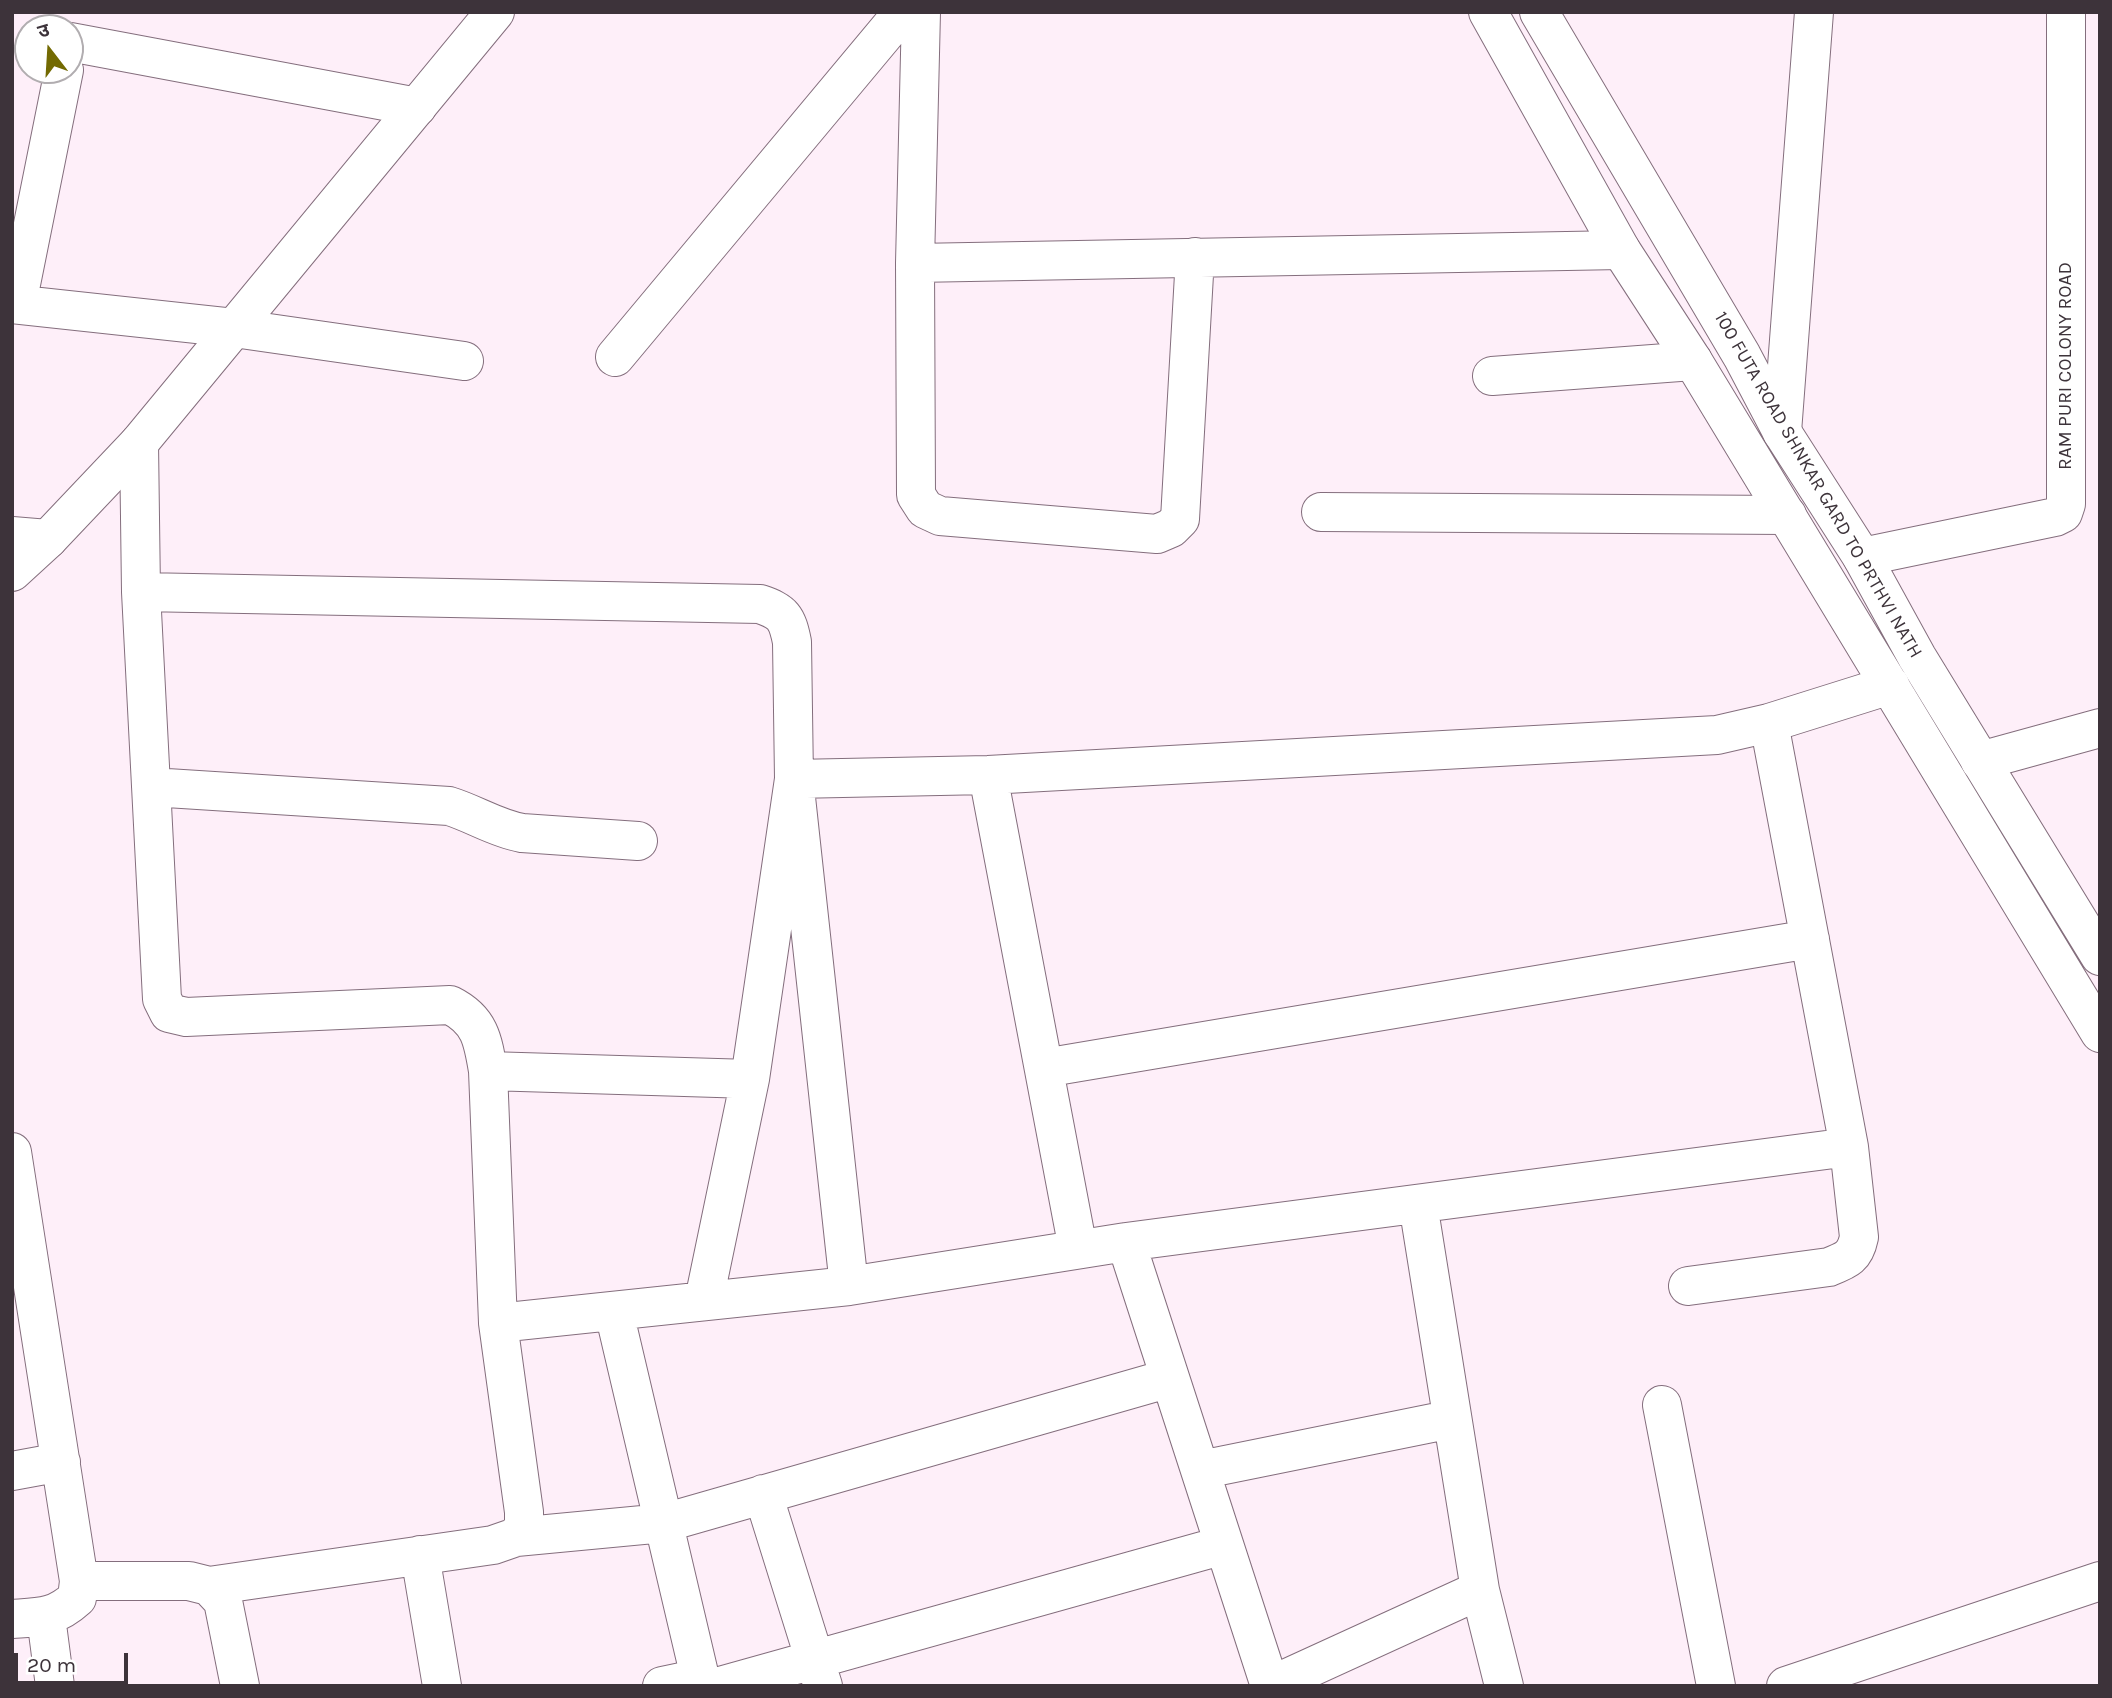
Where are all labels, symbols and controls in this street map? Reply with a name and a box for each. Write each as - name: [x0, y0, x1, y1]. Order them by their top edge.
- north arrow: [14, 14, 84, 84]
- text: उ: [35, 19, 52, 43]
- street label: RAM PURI COLONY ROAD: [2055, 262, 2077, 470]
- street label: 100 FUTA ROAD SHNKAR GARD TO PRTHVI NATH: [1709, 308, 1927, 662]
- scale bar: [18, 1638, 131, 1682]
- text: 20 m: [27, 1653, 76, 1677]

